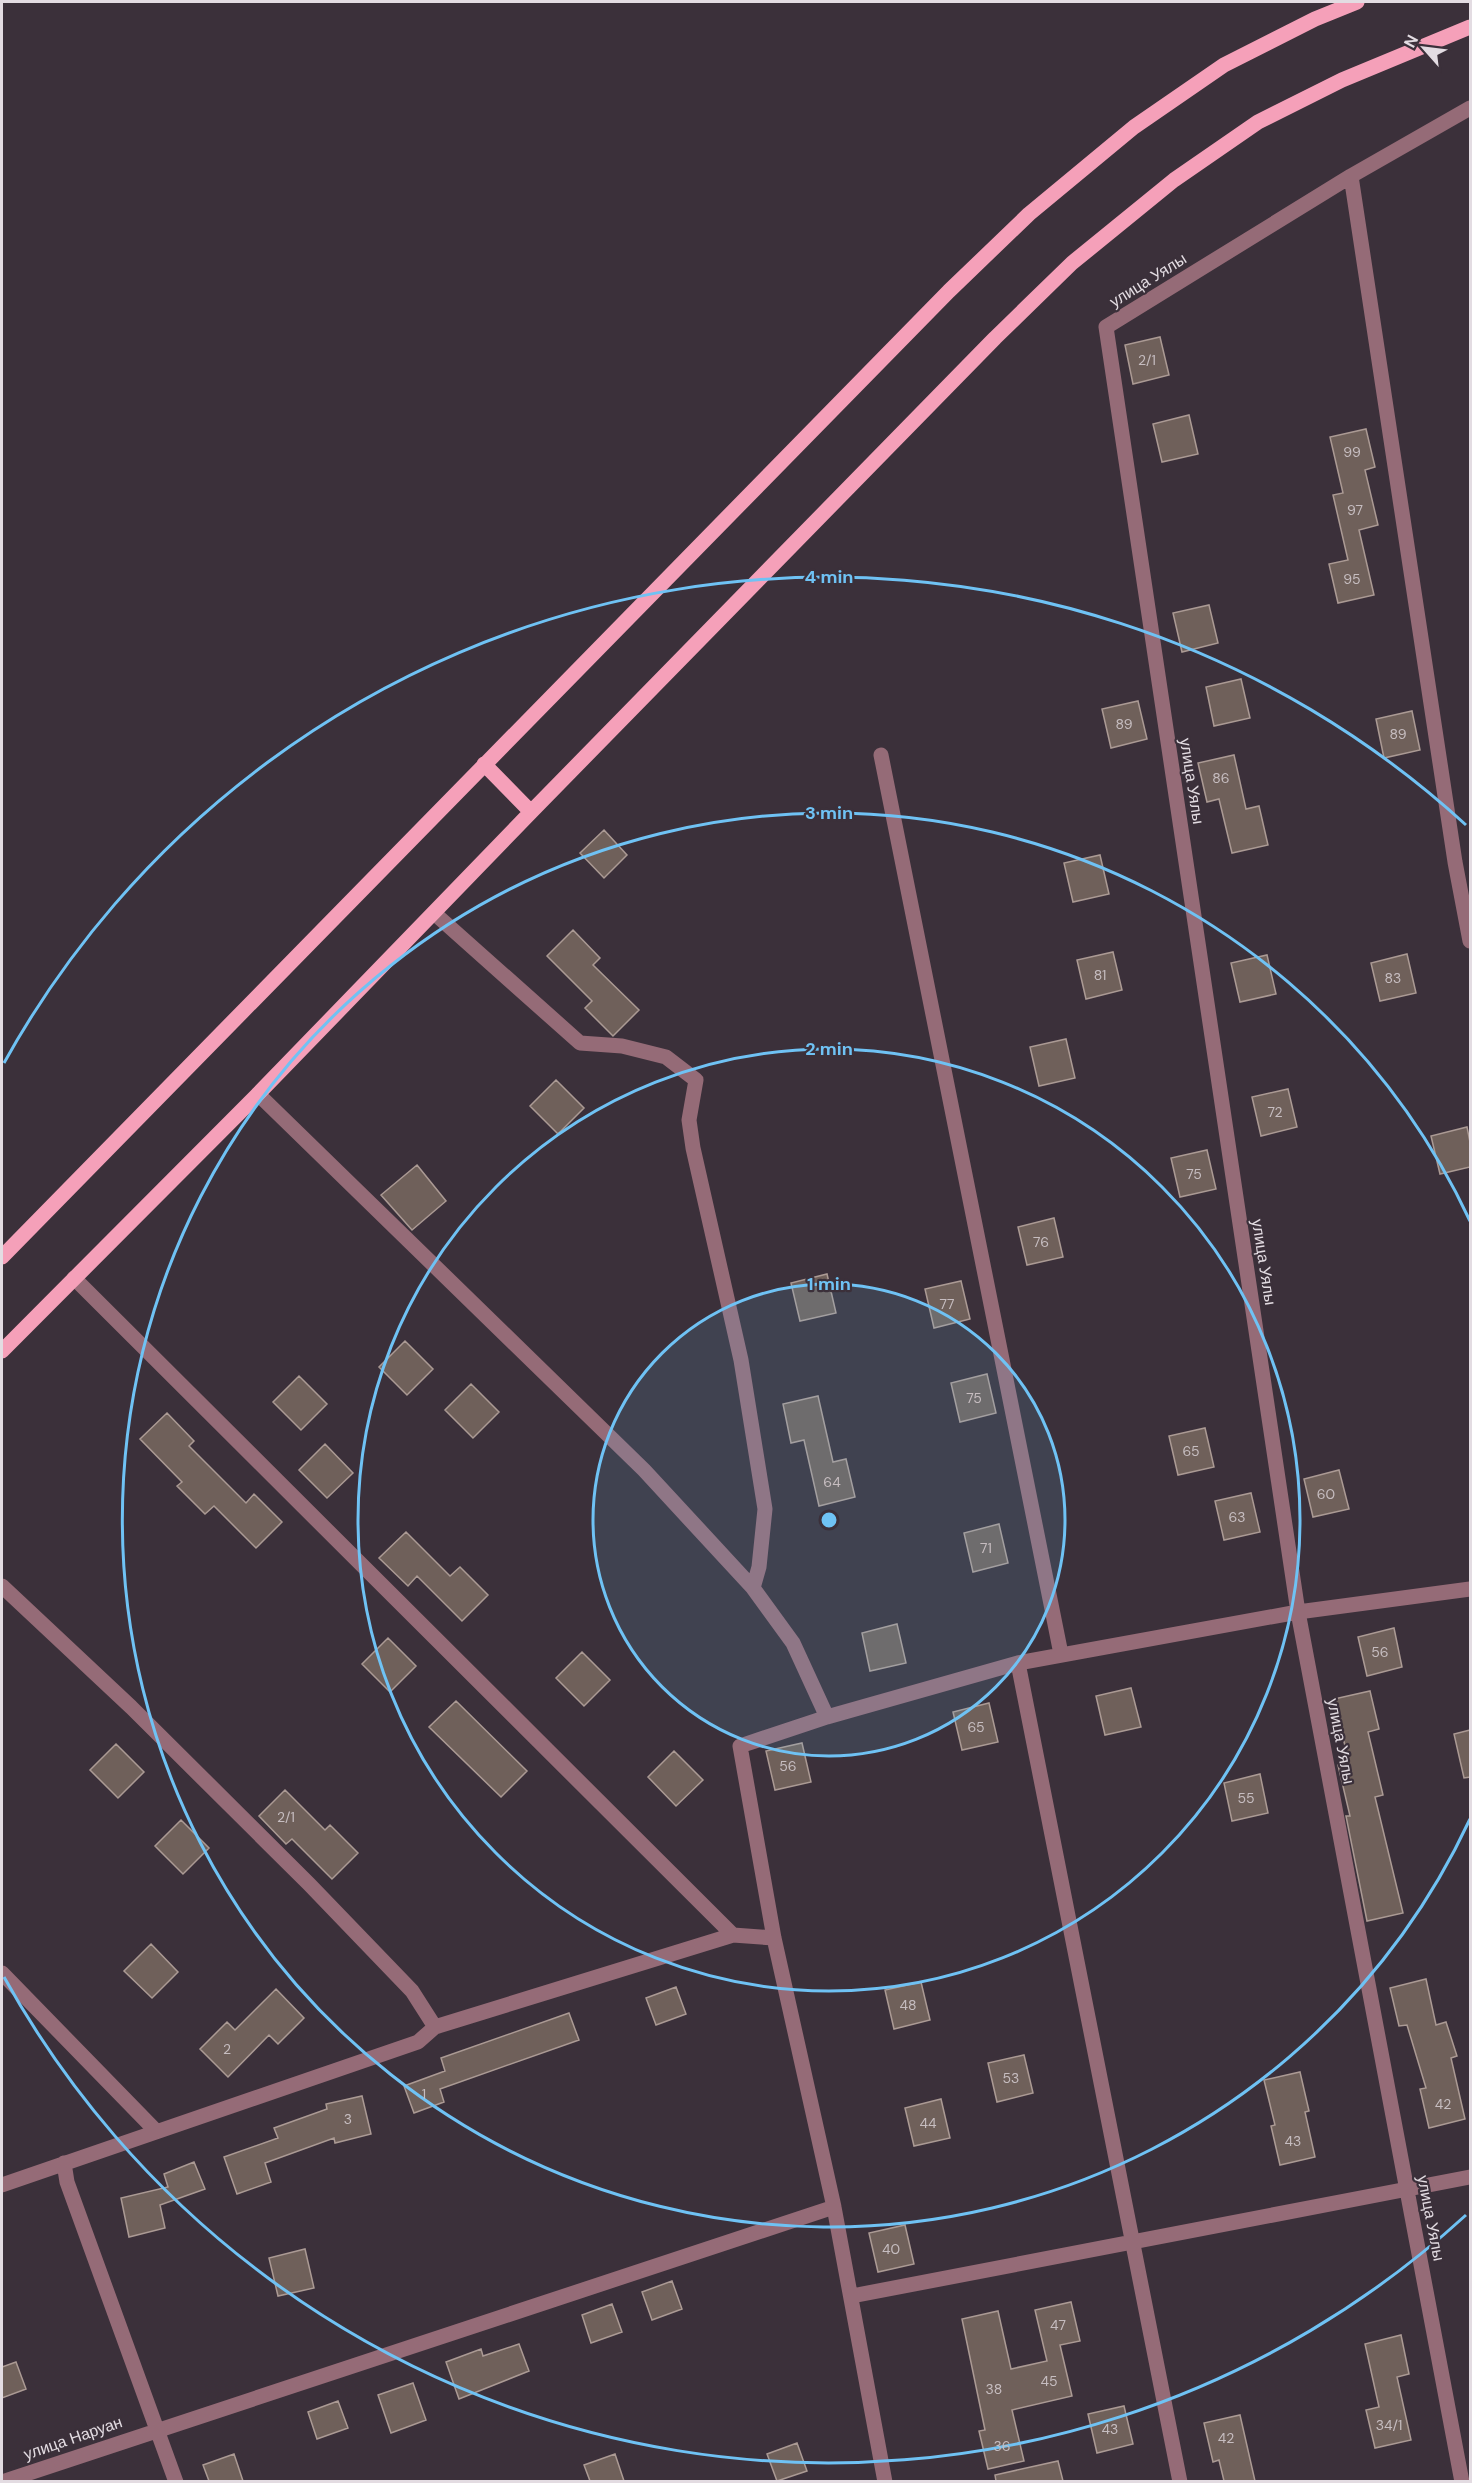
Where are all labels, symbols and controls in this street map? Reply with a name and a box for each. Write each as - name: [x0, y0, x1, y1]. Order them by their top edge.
- north arrow: [1394, 18, 1454, 78]
- text: N: [1399, 31, 1423, 51]
- street label: улица Уялы: [1106, 248, 1190, 312]
- house number: 2/1: [1138, 351, 1156, 369]
- house number: 99: [1343, 443, 1361, 461]
- house number: 97: [1347, 501, 1363, 519]
- text: 4 min: [805, 565, 853, 589]
- house number: 95: [1343, 570, 1361, 588]
- house number: 89: [1116, 715, 1133, 733]
- house number: 89: [1390, 725, 1407, 743]
- street label: улица Уялы: [1175, 736, 1209, 826]
- house number: 86: [1212, 769, 1230, 787]
- text: 3 min: [805, 801, 853, 825]
- house number: 81: [1094, 966, 1106, 984]
- house number: 83: [1385, 969, 1401, 987]
- text: 2 min: [805, 1037, 853, 1061]
- house number: 72: [1267, 1103, 1283, 1121]
- house number: 75: [1186, 1165, 1202, 1183]
- street label: улица Уялы: [1247, 1217, 1281, 1307]
- house number: 76: [1033, 1233, 1049, 1251]
- text: 1 min: [807, 1272, 851, 1296]
- house number: 77: [940, 1295, 954, 1313]
- house number: 75: [966, 1389, 982, 1407]
- house number: 65: [1182, 1442, 1200, 1460]
- house number: 64: [823, 1473, 841, 1491]
- house number: 60: [1317, 1485, 1335, 1503]
- house number: 63: [1228, 1508, 1246, 1526]
- centre of rings: [819, 1510, 839, 1530]
- house number: 71: [980, 1539, 992, 1557]
- house number: 56: [1371, 1643, 1389, 1661]
- street label: улица Уялы: [1322, 1696, 1360, 1786]
- house number: 65: [967, 1718, 985, 1736]
- house number: 56: [779, 1757, 797, 1775]
- house number: 55: [1237, 1789, 1255, 1807]
- house number: 2/1: [277, 1808, 295, 1826]
- house number: 48: [899, 1996, 917, 2014]
- house number: 2: [223, 2040, 231, 2058]
- house number: 53: [1003, 2069, 1019, 2087]
- house number: 1: [422, 2085, 426, 2103]
- house number: 42: [1435, 2095, 1451, 2113]
- house number: 3: [344, 2110, 352, 2128]
- house number: 44: [920, 2114, 937, 2132]
- house number: 43: [1285, 2132, 1301, 2150]
- street label: улица Уялы: [1412, 2173, 1450, 2263]
- house number: 40: [882, 2240, 900, 2258]
- house number: 47: [1050, 2316, 1066, 2334]
- house number: 45: [1040, 2372, 1058, 2390]
- house number: 38: [986, 2380, 1002, 2398]
- street label: улица Наруан: [21, 2411, 125, 2465]
- house number: 34/1: [1376, 2416, 1402, 2434]
- house number: 43: [1102, 2420, 1118, 2438]
- house number: 42: [1218, 2429, 1234, 2447]
- house number: 36: [993, 2437, 1011, 2455]

